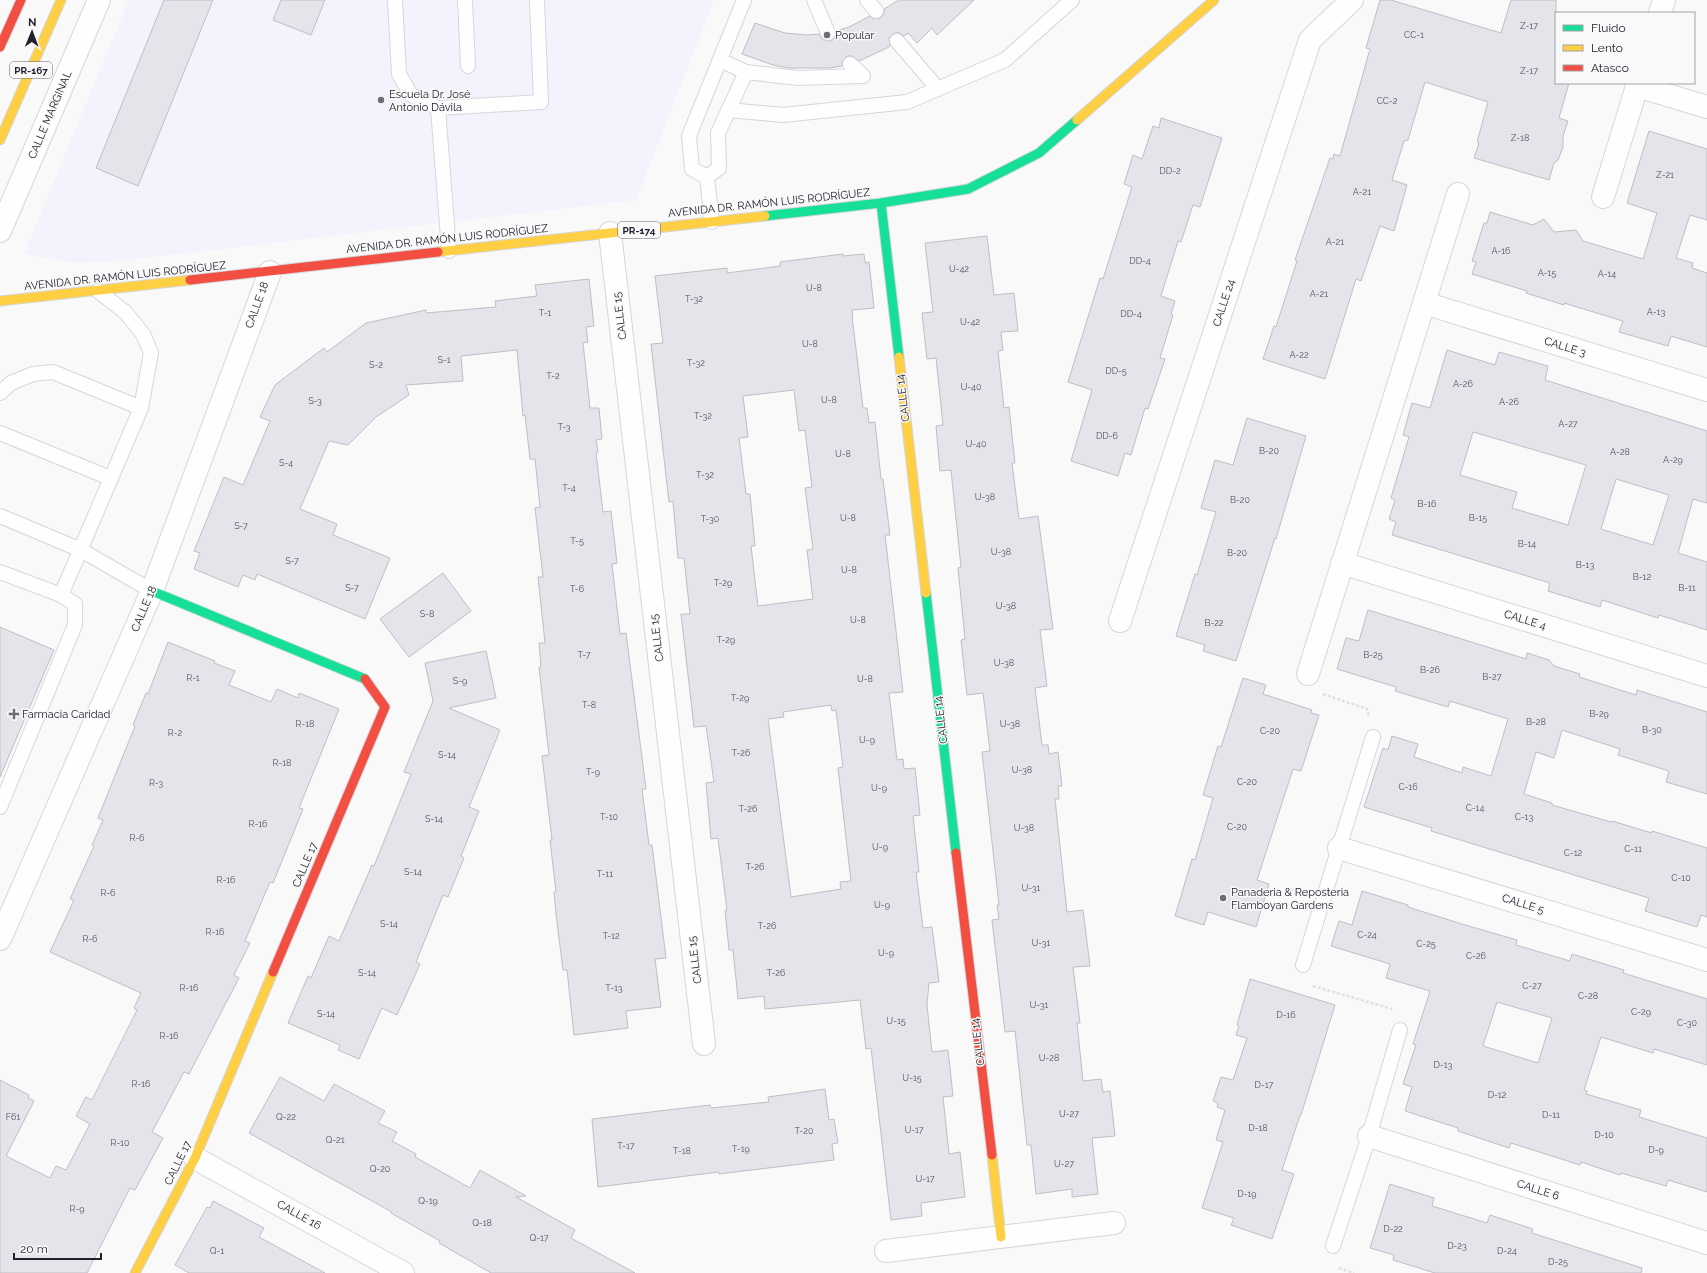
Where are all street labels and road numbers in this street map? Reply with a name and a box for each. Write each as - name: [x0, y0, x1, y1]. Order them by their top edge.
- road number: PR-167: [10, 62, 52, 78]
- street label: CALLE MARGINAL: [26, 68, 75, 161]
- street label: AVENIDA DR. RAMÓN LUIS RODRÍGUEZ: [667, 185, 871, 220]
- street label: AVENIDA DR. RAMÓN LUIS RODRÍGUEZ: [345, 221, 549, 256]
- road number: PR-174: [618, 222, 660, 238]
- street label: AVENIDA DR. RAMÓN LUIS RODRÍGUEZ: [23, 258, 227, 293]
- street label: CALLE 24: [1210, 278, 1238, 328]
- street label: CALLE 18: [243, 280, 271, 330]
- street label: CALLE 15: [611, 291, 629, 341]
- street label: CALLE 3: [1543, 334, 1588, 360]
- street label: CALLE 14: [894, 373, 912, 423]
- street label: CALLE 18: [129, 584, 159, 634]
- street label: CALLE 4: [1502, 607, 1548, 633]
- street label: CALLE 15: [648, 613, 666, 663]
- street label: CALLE 14: [932, 695, 950, 745]
- street label: CALLE 17: [290, 840, 320, 890]
- street label: CALLE 5: [1500, 891, 1546, 917]
- street label: CALLE 15: [686, 935, 704, 985]
- street label: CALLE 14: [969, 1017, 987, 1067]
- street label: CALLE 17: [162, 1139, 194, 1187]
- street label: CALLE 6: [1515, 1177, 1561, 1203]
- street label: CALLE 16: [275, 1198, 324, 1233]

